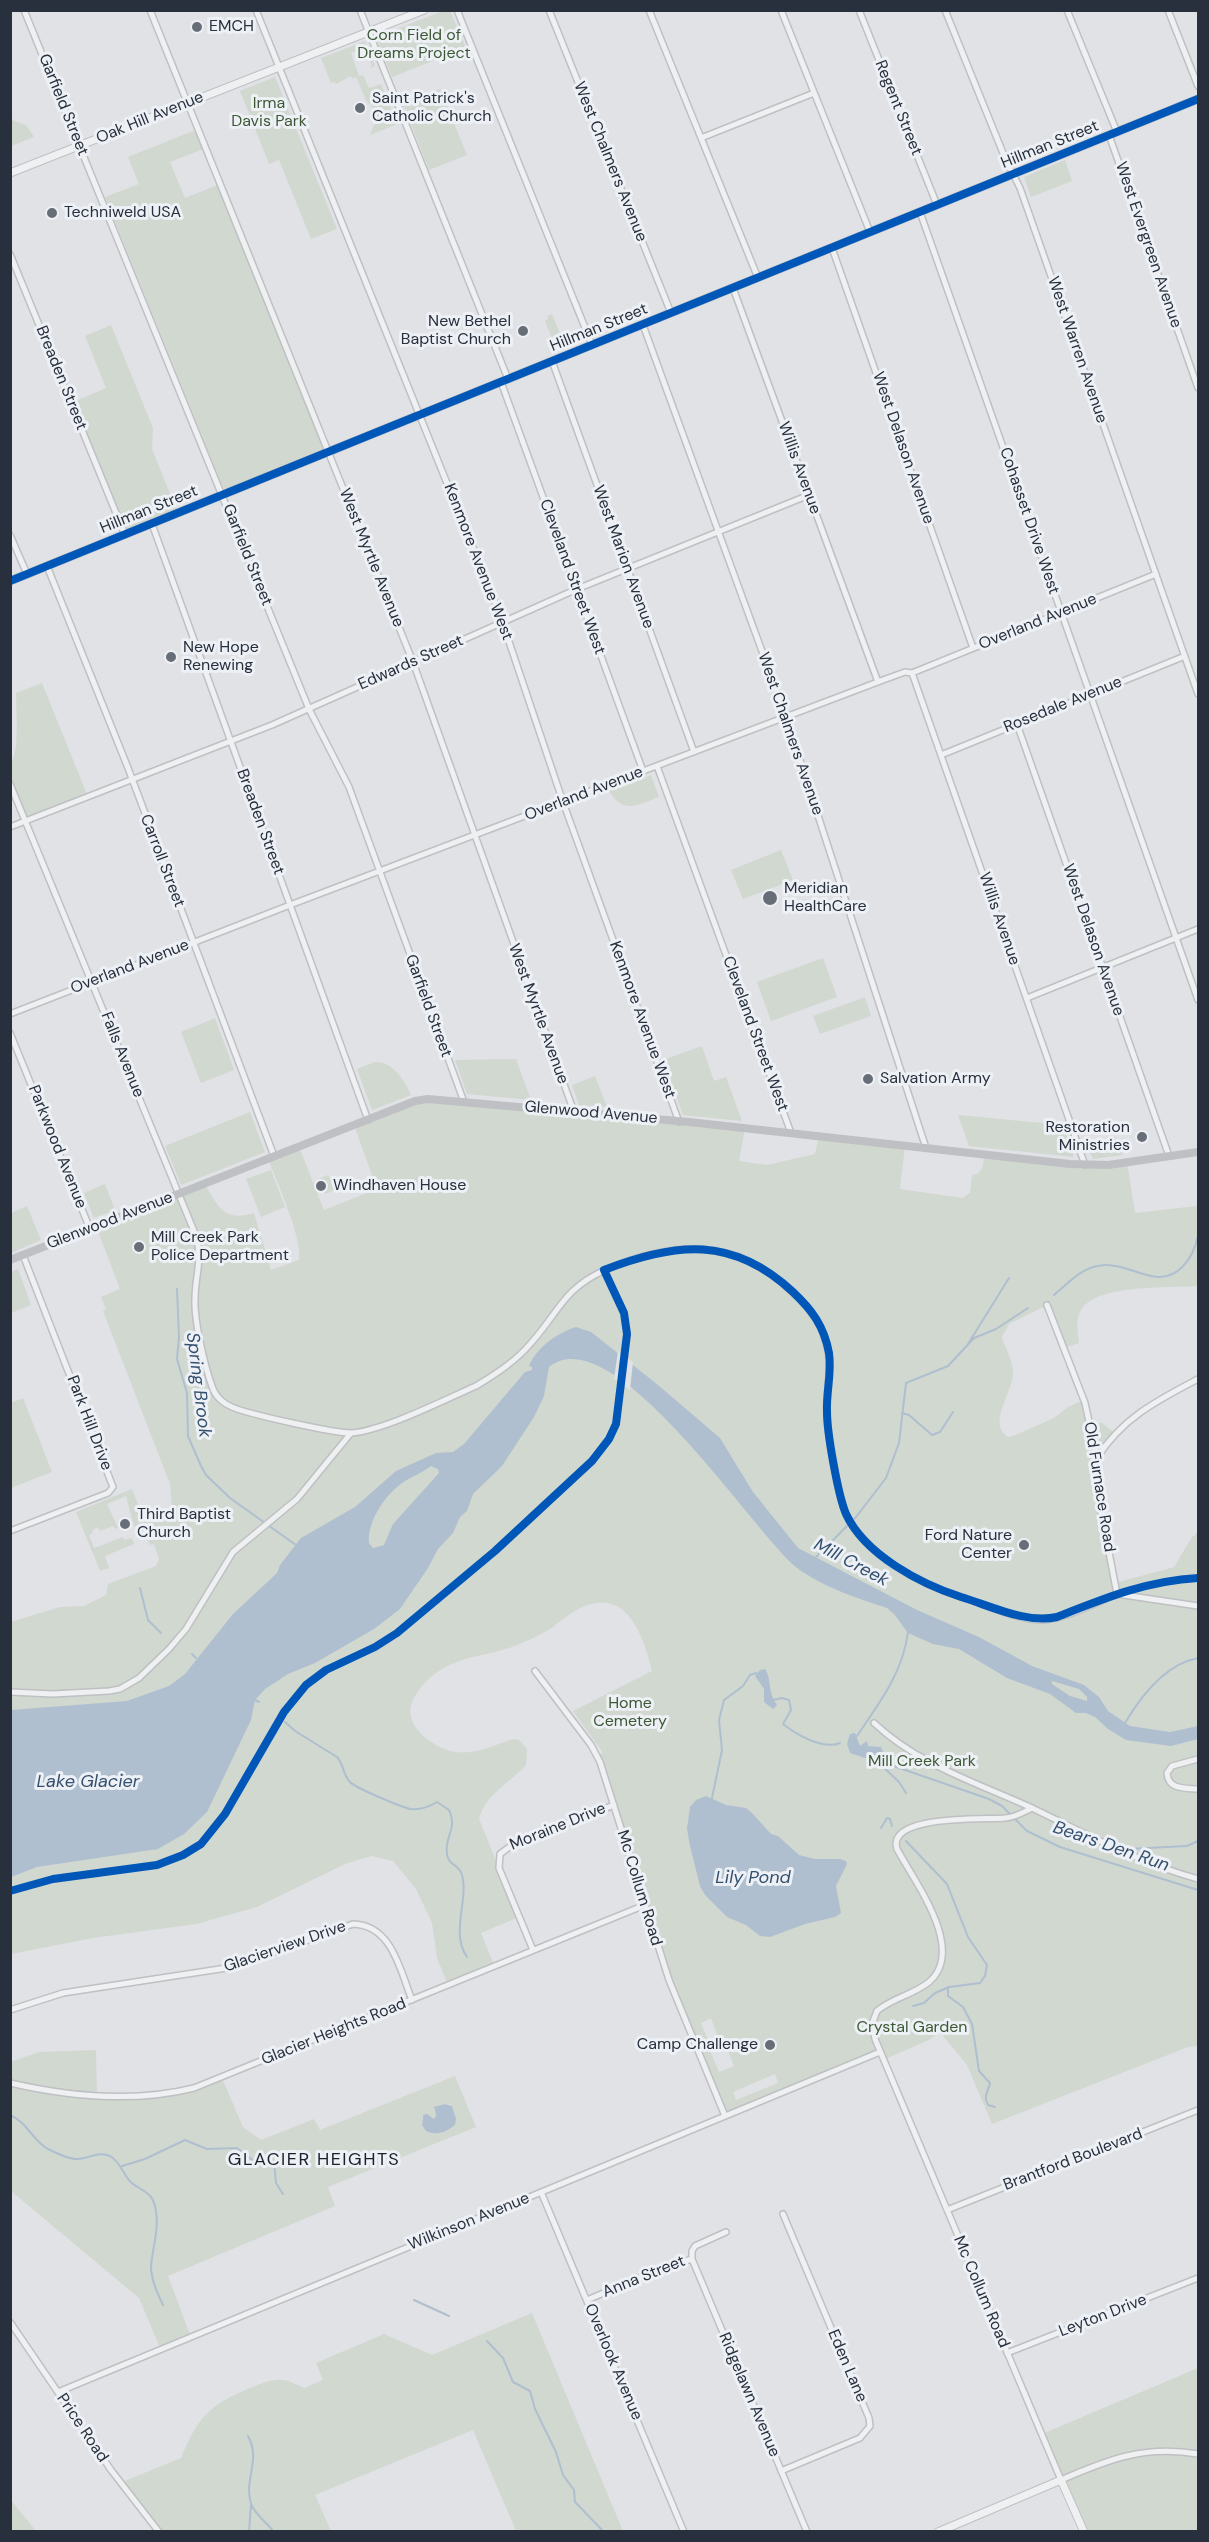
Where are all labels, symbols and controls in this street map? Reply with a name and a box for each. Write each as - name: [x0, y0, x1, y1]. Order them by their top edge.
- place label: EMCH: [209, 17, 254, 37]
- marker: EMCH: [190, 20, 204, 34]
- park label: Corn Field of Dreams Project: [357, 26, 471, 64]
- street label: Garfield Street: [34, 51, 92, 159]
- street label: Regent Street: [870, 58, 926, 158]
- street label: West Chalmers Avenue: [569, 79, 651, 245]
- street label: Oak Hill Avenue: [94, 88, 206, 148]
- place label: Saint Patrick's Catholic Church: [372, 89, 492, 127]
- park label: Irma Davis Park: [231, 94, 307, 132]
- marker: Saint Patrick's Catholic Church: [353, 101, 367, 115]
- street label: Hillman Street: [998, 117, 1102, 173]
- street label: West Evergreen Avenue: [1111, 159, 1185, 331]
- place label: Techniweld USA: [64, 203, 181, 223]
- marker: Techniweld USA: [45, 206, 59, 220]
- street label: West Warren Avenue: [1043, 274, 1111, 426]
- street label: Hillman Street: [547, 300, 651, 356]
- place label: New Bethel Baptist Church: [401, 312, 511, 350]
- street label: Breaden Street: [31, 323, 91, 433]
- marker: New Bethel Baptist Church: [516, 324, 530, 338]
- street label: West Delason Avenue: [868, 369, 938, 527]
- street label: Willis Avenue: [773, 419, 825, 517]
- street label: Cohasset Drive West: [995, 445, 1063, 597]
- street label: Kenmore Avenue West: [439, 481, 517, 643]
- street label: Hillman Street: [97, 482, 201, 538]
- street label: West Marion Avenue: [588, 483, 658, 631]
- street label: West Myrtle Avenue: [334, 486, 408, 630]
- street label: Cleveland Street West: [535, 497, 609, 657]
- street label: Garfield Street: [218, 501, 276, 609]
- street label: Overland Avenue: [976, 590, 1100, 654]
- street label: Edwards Street: [355, 631, 467, 695]
- place label: New Hope Renewing: [183, 638, 259, 676]
- marker: New Hope Renewing: [164, 650, 178, 664]
- street label: West Chalmers Avenue: [753, 650, 827, 818]
- street label: Rosedale Avenue: [1001, 673, 1125, 737]
- street label: Overland Avenue: [522, 763, 646, 825]
- street label: Breaden Street: [232, 767, 288, 877]
- street label: Carroll Street: [135, 812, 189, 910]
- street label: West Delason Avenue: [1058, 861, 1128, 1019]
- street label: Willis Avenue: [974, 870, 1024, 968]
- place label: Meridian HealthCare: [784, 879, 867, 917]
- marker: Meridian HealthCare: [761, 889, 779, 907]
- street label: Overland Avenue: [68, 936, 192, 998]
- street label: Kenmore Avenue West: [605, 939, 679, 1101]
- street label: West Myrtle Avenue: [504, 941, 572, 1087]
- street label: Garfield Street: [401, 952, 455, 1060]
- street label: Cleveland Street West: [718, 954, 792, 1114]
- street label: Falls Avenue: [96, 1009, 148, 1101]
- place label: Salvation Army: [880, 1069, 991, 1089]
- marker: Salvation Army: [861, 1072, 875, 1086]
- street label: Parkwood Avenue: [24, 1083, 90, 1211]
- street label: Glenwood Avenue: [524, 1098, 658, 1128]
- place label: Restoration Ministries: [1045, 1118, 1130, 1156]
- marker: Restoration Ministries: [1135, 1130, 1149, 1144]
- place label: Windhaven House: [333, 1176, 466, 1196]
- marker: Windhaven House: [314, 1179, 328, 1193]
- street label: Glenwood Avenue: [44, 1188, 176, 1254]
- place label: Mill Creek Park Police Department: [151, 1228, 289, 1266]
- marker: Mill Creek Park Police Department: [132, 1240, 146, 1254]
- water label: Spring Brook: [181, 1331, 215, 1439]
- street label: Park Hill Drive: [62, 1373, 116, 1473]
- street label: Old Furnace Road: [1079, 1421, 1119, 1553]
- place label: Third Baptist Church: [137, 1505, 231, 1543]
- marker: Third Baptist Church: [118, 1517, 132, 1531]
- place label: Ford Nature Center: [925, 1526, 1012, 1564]
- water label: Mill Creek: [810, 1534, 892, 1592]
- marker: Ford Nature Center: [1017, 1538, 1031, 1552]
- park label: Home Cemetery: [593, 1694, 667, 1732]
- park label: Mill Creek Park: [868, 1752, 976, 1772]
- water label: Lake Glacier: [37, 1771, 139, 1793]
- street label: Moraine Drive: [507, 1799, 609, 1855]
- water label: Bears Den Run: [1050, 1817, 1172, 1877]
- street label: Mc Collum Road: [612, 1828, 666, 1948]
- water label: Lily Pond: [715, 1867, 791, 1889]
- street label: Glacierview Drive: [221, 1917, 349, 1977]
- street label: Glacier Heights Road: [259, 1994, 409, 2070]
- park label: Crystal Garden: [856, 2018, 968, 2038]
- place label: Camp Challenge: [637, 2035, 758, 2055]
- marker: Camp Challenge: [763, 2038, 777, 2052]
- street label: Brantford Boulevard: [1001, 2125, 1145, 2195]
- district label: GLACIER HEIGHTS: [228, 2149, 400, 2171]
- street label: Wilkinson Avenue: [405, 2189, 533, 2255]
- street label: Mc Collum Road: [949, 2233, 1013, 2351]
- street label: Anna Street: [600, 2252, 688, 2302]
- street label: Leyton Drive: [1056, 2290, 1150, 2342]
- street label: Overlook Avenue: [580, 2301, 646, 2423]
- street label: Eden Lane: [823, 2327, 871, 2405]
- street label: Ridgelawn Avenue: [714, 2330, 784, 2460]
- street label: Price Road: [52, 2390, 112, 2466]

